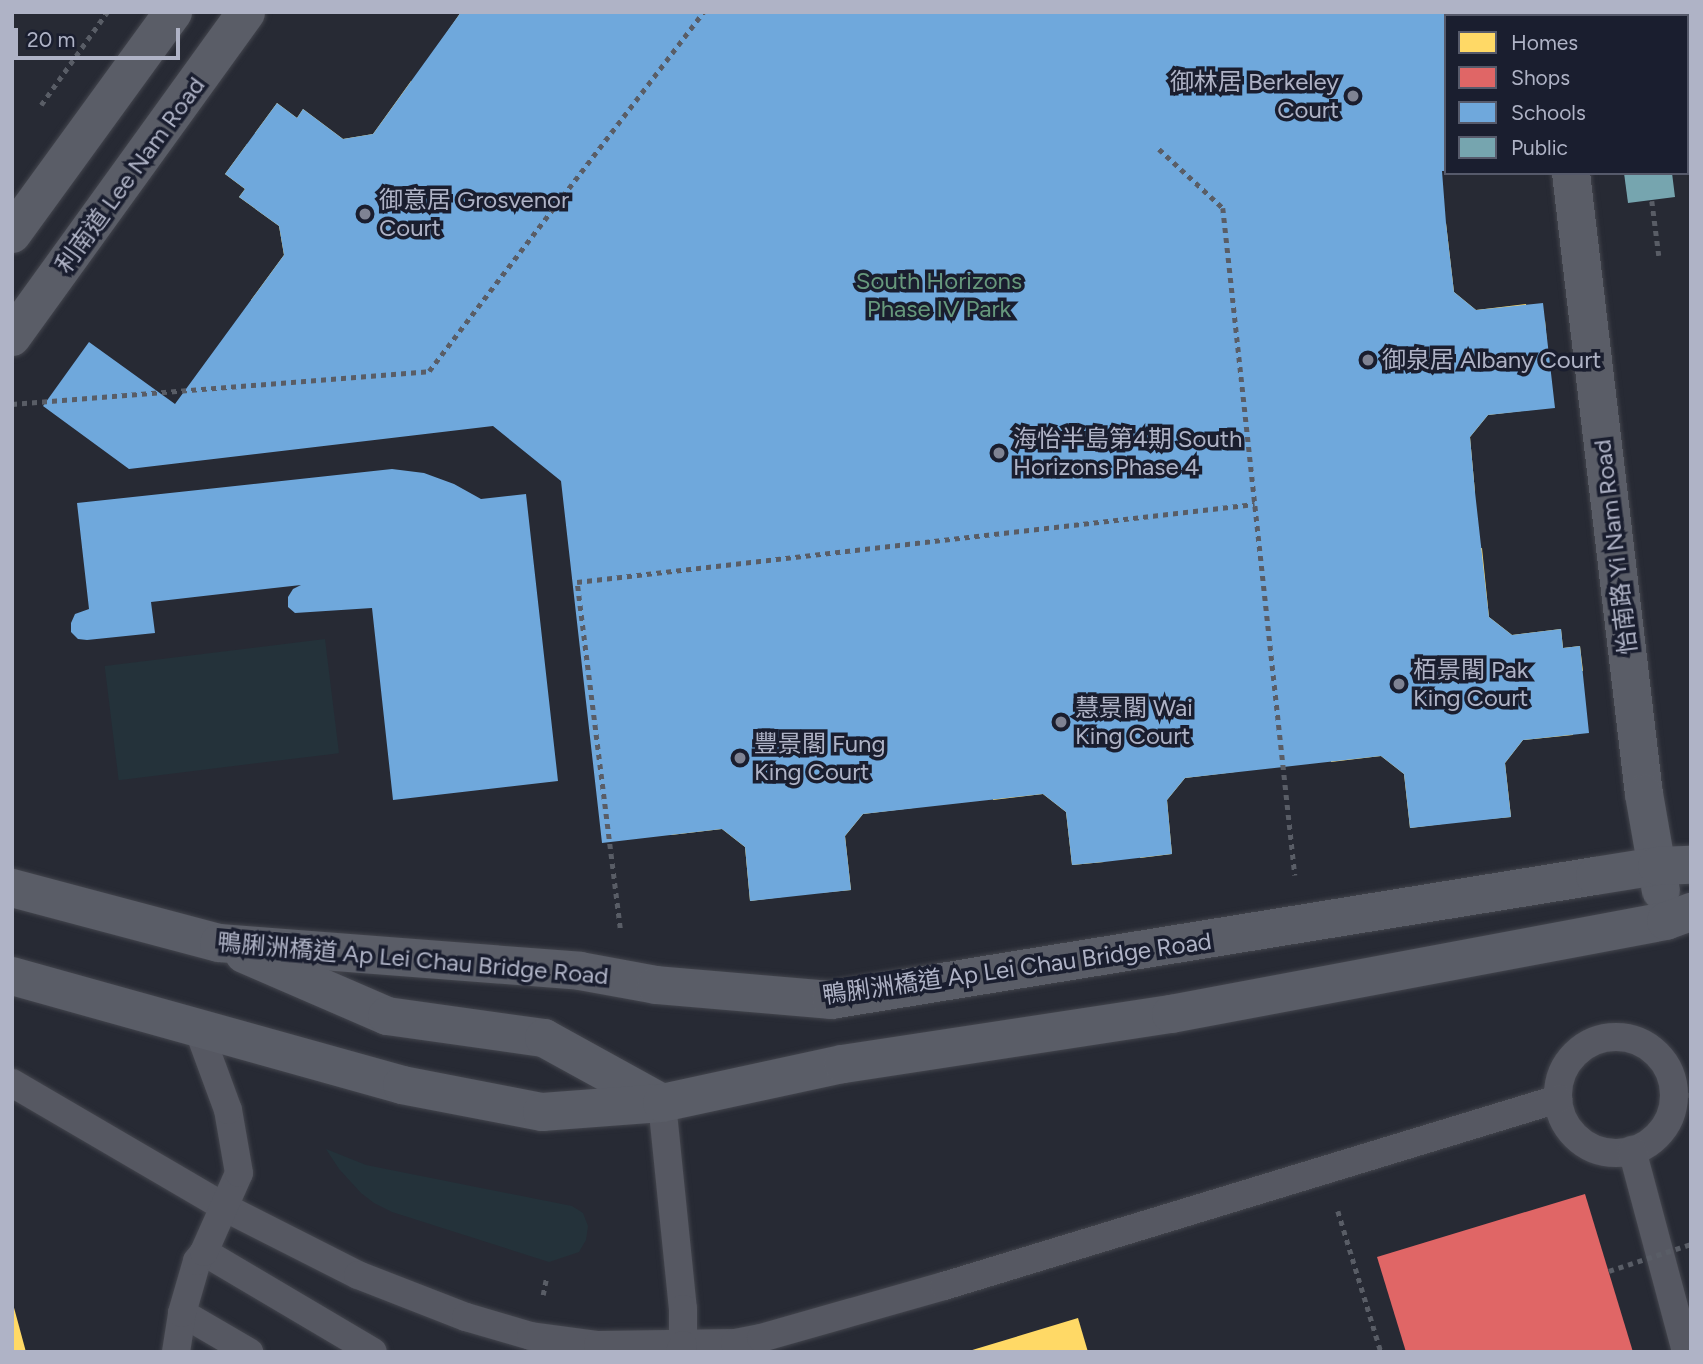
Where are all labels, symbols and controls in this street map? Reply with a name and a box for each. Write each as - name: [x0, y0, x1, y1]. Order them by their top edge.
- scale bar: [18, 14, 184, 58]
- legend: [1444, 14, 1689, 175]
- text: 20 m: [27, 27, 75, 52]
- text: Homes: [1511, 30, 1578, 55]
- text: Shops: [1511, 65, 1570, 90]
- place label: 御林居 Berkeley Court: [1170, 68, 1339, 124]
- street label: 利南道 Lee Nam Road: [49, 71, 211, 279]
- marker: 御林居 Berkeley Court: [1345, 88, 1361, 104]
- text: Schools: [1511, 100, 1586, 125]
- text: Public: [1511, 135, 1568, 160]
- place label: 御意居 Grosvenor Court: [379, 186, 569, 242]
- marker: 御意居 Grosvenor Court: [357, 206, 373, 222]
- park label: South Horizons Phase IV Park: [856, 267, 1022, 323]
- place label: 御泉居 Albany Court: [1382, 346, 1601, 374]
- marker: 御泉居 Albany Court: [1360, 352, 1376, 368]
- place label: 海怡半島第4期 South Horizons Phase 4: [1013, 425, 1242, 481]
- street label: 怡南路 Yi Nam Road: [1588, 438, 1642, 656]
- marker: 海怡半島第4期 South Horizons Phase 4: [991, 445, 1007, 461]
- place label: 栢景閣 Pak King Court: [1413, 656, 1528, 712]
- marker: 栢景閣 Pak King Court: [1391, 676, 1407, 692]
- place label: 慧景閣 Wai King Court: [1075, 694, 1193, 750]
- marker: 慧景閣 Wai King Court: [1053, 714, 1069, 730]
- place label: 豐景閣 Fung King Court: [754, 730, 886, 786]
- marker: 豐景閣 Fung King Court: [732, 750, 748, 766]
- street label: 鴨脷洲橋道 Ap Lei Chau Bridge Road: [821, 926, 1213, 1010]
- street label: 鴨脷洲橋道 Ap Lei Chau Bridge Road: [216, 928, 610, 990]

